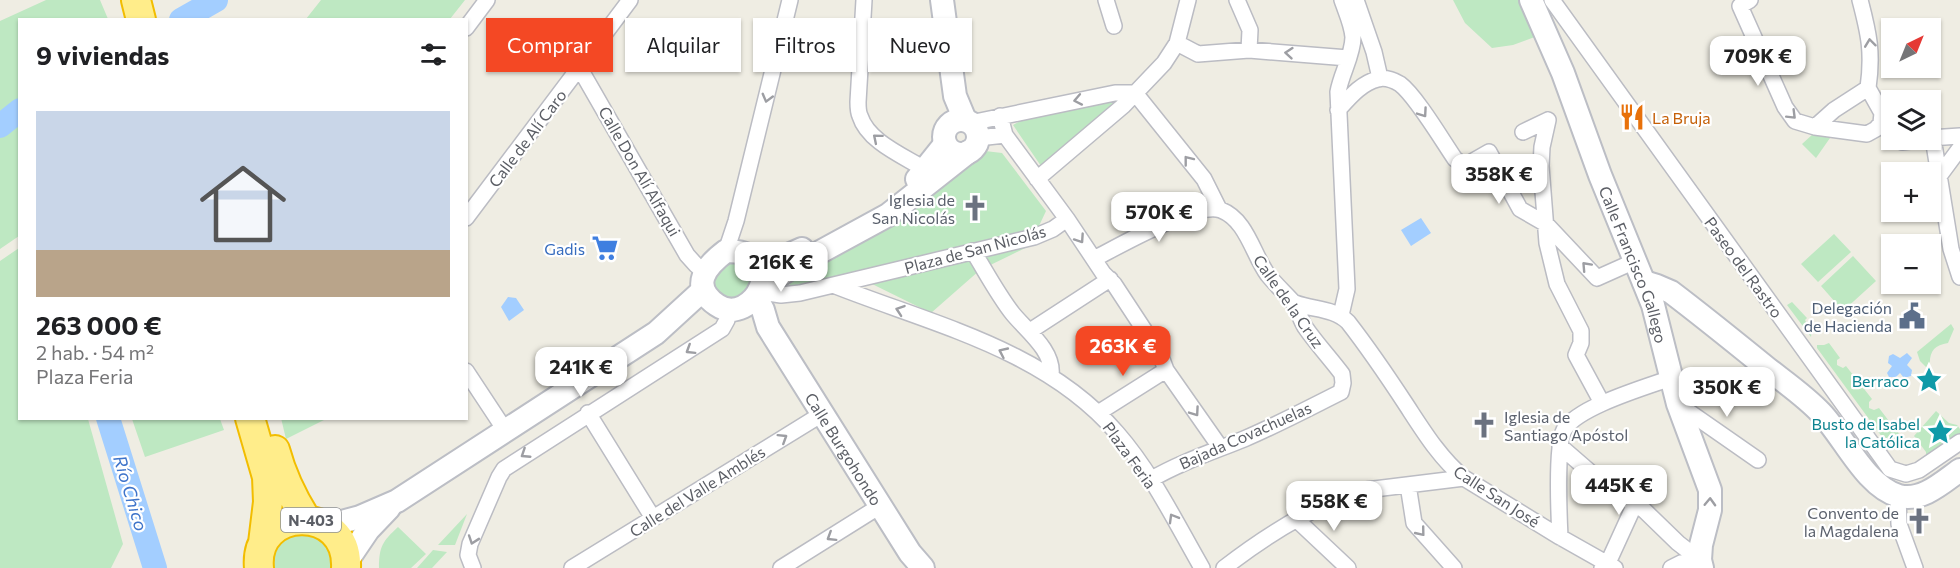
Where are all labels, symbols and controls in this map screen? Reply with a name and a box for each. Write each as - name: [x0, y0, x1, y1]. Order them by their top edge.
- chip: Comprar: [486, 18, 613, 72]
- chip: Alquilar: [625, 18, 741, 72]
- chip: Filtros: [753, 18, 856, 72]
- chip: Nuevo: [868, 18, 972, 72]
- north arrow: [1881, 18, 1941, 78]
- map controls: [1881, 18, 1941, 294]
- pin: 709K €: [1709, 36, 1807, 87]
- icon: filters: [417, 38, 450, 71]
- text: 9 viviendas: [36, 39, 169, 70]
- one-way arrow: [1864, 39, 1877, 48]
- text: 709K €: [1724, 43, 1792, 67]
- one-way arrow: [1285, 47, 1294, 60]
- street label: Calle de Alí Caro: [484, 86, 570, 190]
- button: layers: [1881, 90, 1941, 150]
- one-way arrow: [761, 92, 774, 102]
- one-way arrow: [1073, 93, 1083, 106]
- restaurant icon: La Bruja: [1617, 102, 1647, 132]
- street label: Calle Don Alí Alfaqui: [595, 103, 685, 239]
- one-way arrow: [1416, 106, 1427, 117]
- place label: La Bruja: [1652, 108, 1711, 127]
- one-way arrow: [1785, 108, 1796, 118]
- one-way arrow: [873, 134, 884, 145]
- icon: home: [189, 150, 297, 258]
- pin: 358K €: [1450, 154, 1548, 205]
- one-way arrow: [1185, 155, 1196, 166]
- text: 358K €: [1465, 161, 1533, 185]
- button: +: [1881, 162, 1941, 222]
- street label: Calle Francisco Gallego: [1596, 183, 1672, 345]
- place label: Iglesia de San Nicolás: [872, 190, 955, 227]
- pin: 570K €: [1110, 192, 1208, 243]
- church icon: Iglesia de San Nicolás: [960, 193, 990, 223]
- text: 570K €: [1125, 199, 1193, 223]
- street label: Paseo del Rastro: [1701, 213, 1787, 321]
- street label: Plaza de San Nicolás: [902, 221, 1048, 277]
- one-way arrow: [1073, 232, 1084, 243]
- supermarket icon: Gadis: [590, 233, 620, 263]
- button: −: [1881, 234, 1941, 294]
- place label: Gadis: [544, 239, 585, 258]
- pin: 216K €: [732, 242, 830, 293]
- text: 216K €: [749, 249, 813, 273]
- street label: Calle de la Cruz: [1250, 251, 1328, 351]
- one-way arrow: [1582, 262, 1593, 273]
- place label: Delegación de Hacienda: [1804, 298, 1892, 335]
- public building icon: Delegación de Hacienda: [1897, 301, 1927, 331]
- one-way arrow: [895, 305, 906, 317]
- text: 263 000 €: [36, 309, 162, 340]
- pin: 263K €: [1074, 326, 1172, 377]
- text: 263K €: [1090, 333, 1157, 357]
- text: 2 hab. · 54 m²: [36, 340, 154, 364]
- one-way arrow: [686, 342, 696, 354]
- pin: 241K €: [532, 347, 630, 398]
- one-way arrow: [999, 347, 1010, 359]
- text: 241K €: [549, 354, 613, 378]
- text: Plaza Feria: [36, 364, 134, 388]
- place icon: Berraco: [1914, 365, 1944, 395]
- pin: 350K €: [1678, 367, 1776, 418]
- place label: Berraco: [1852, 371, 1909, 390]
- text: 350K €: [1693, 374, 1761, 398]
- street label: Calle Burgohondo: [802, 389, 887, 508]
- street label: Bajada Covachuelas: [1176, 397, 1314, 473]
- one-way arrow: [1188, 406, 1199, 417]
- place label: Iglesia de Santiago Apóstol: [1504, 407, 1628, 444]
- church icon: Iglesia de Santiago Apóstol: [1469, 410, 1499, 440]
- place label: Busto de Isabel la Católica: [1812, 414, 1920, 451]
- place icon: Busto de Isabel la Católica: [1925, 417, 1955, 447]
- street label: Plaza Feria: [1099, 418, 1161, 492]
- one-way arrow: [777, 434, 787, 446]
- street label: Calle del Valle Amblés: [626, 442, 768, 540]
- one-way arrow: [521, 447, 532, 458]
- water label: Río Chico: [109, 453, 153, 533]
- street label: Calle San José: [1450, 461, 1544, 531]
- pin: 445K €: [1570, 465, 1668, 516]
- text: 445K €: [1585, 472, 1653, 496]
- pin: 558K €: [1285, 481, 1383, 532]
- text: 558K €: [1300, 488, 1368, 512]
- one-way arrow: [1703, 498, 1716, 507]
- place label: Convento de la Magdalena: [1804, 503, 1899, 540]
- church icon: Convento de la Magdalena: [1904, 506, 1934, 536]
- road number: N-403: [281, 508, 341, 532]
- one-way arrow: [1168, 514, 1180, 524]
- one-way arrow: [1414, 525, 1425, 536]
- one-way arrow: [827, 530, 838, 541]
- one-way arrow: [467, 534, 480, 545]

